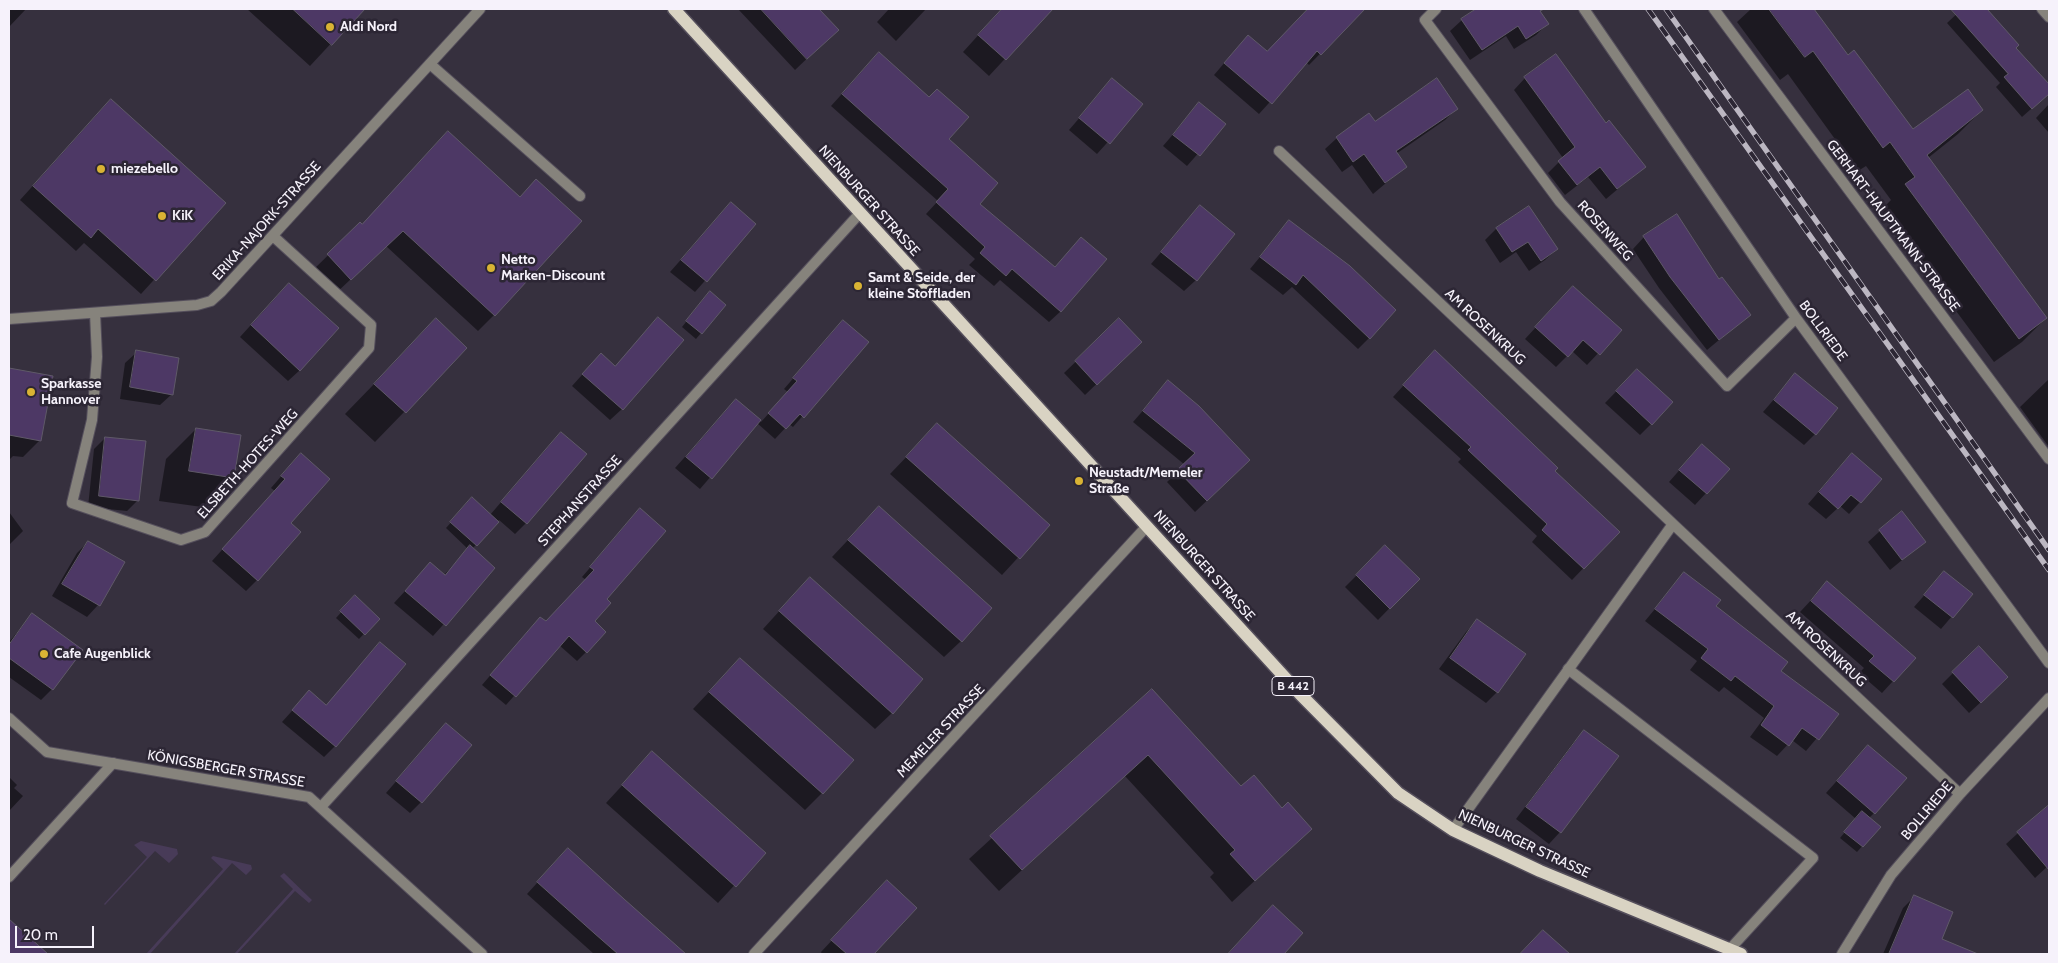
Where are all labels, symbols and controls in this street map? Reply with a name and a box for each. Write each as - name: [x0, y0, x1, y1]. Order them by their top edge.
- place label: Aldi Nord: [340, 19, 397, 35]
- marker: Aldi Nord: [324, 21, 336, 33]
- street label: GERHART-HAUPTMANN-STRASSE: [1823, 137, 1963, 315]
- street label: NIENBURGER STRASSE: [815, 142, 923, 260]
- street label: ERIKA-NAJORK-STRASSE: [209, 158, 325, 284]
- place label: miezebello: [111, 161, 178, 177]
- marker: miezebello: [95, 163, 107, 175]
- street label: ROSENWEG: [1574, 197, 1636, 265]
- place label: KiK: [172, 208, 193, 224]
- marker: KiK: [156, 210, 168, 222]
- place label: Netto Marken-Discount: [501, 252, 605, 284]
- marker: Netto Marken-Discount: [485, 262, 497, 274]
- place label: Samt & Seide, der kleine Stoffladen: [868, 270, 975, 302]
- marker: Samt & Seide, der kleine Stoffladen: [852, 280, 864, 292]
- street label: AM ROSENKRUG: [1441, 285, 1529, 369]
- street label: BOLLRIEDE: [1795, 297, 1851, 365]
- place label: Sparkasse Hannover: [41, 376, 101, 408]
- marker: Sparkasse Hannover: [25, 386, 37, 398]
- street label: ELSBETH-HOTES-WEG: [194, 406, 302, 522]
- street label: STEPHANSTRASSE: [535, 452, 625, 550]
- place label: Neustadt/Memeler Straße: [1089, 465, 1202, 498]
- marker: Neustadt/Memeler Straße: [1073, 475, 1085, 487]
- street label: NIENBURGER STRASSE: [1150, 507, 1258, 625]
- street label: AM ROSENKRUG: [1782, 607, 1870, 691]
- place label: Cafe Augenblick: [54, 646, 151, 662]
- marker: Cafe Augenblick: [38, 648, 50, 660]
- road number: B 442: [1272, 676, 1314, 696]
- street label: MEMELER STRASSE: [893, 681, 989, 781]
- street label: KÖNIGSBERGER STRASSE: [146, 747, 306, 791]
- street label: BOLLRIEDE: [1898, 778, 1956, 844]
- street label: NIENBURGER STRASSE: [1455, 806, 1593, 882]
- scale bar: [18, 916, 96, 948]
- text: 20 m: [23, 926, 58, 944]

